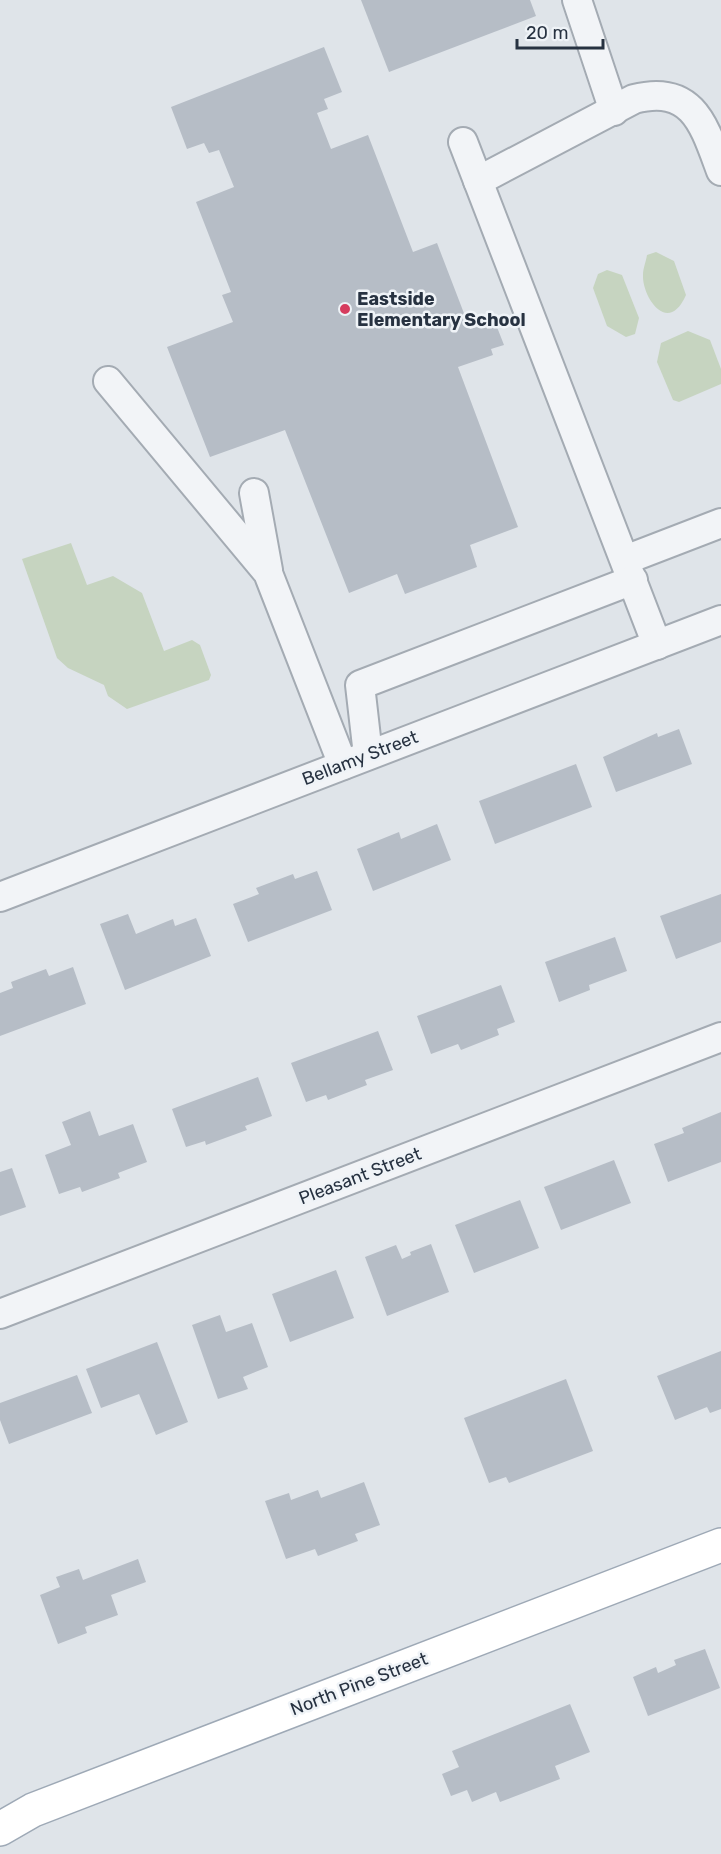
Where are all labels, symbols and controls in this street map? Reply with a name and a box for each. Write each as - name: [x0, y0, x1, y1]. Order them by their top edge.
- scale bar: [517, 12, 602, 50]
- text: 20 m: [526, 22, 568, 44]
- place label: Eastside Elementary School: [357, 288, 526, 331]
- marker: Eastside Elementary School: [338, 302, 352, 316]
- street label: Bellamy Street: [299, 726, 421, 790]
- street label: Pleasant Street: [296, 1143, 424, 1209]
- street label: North Pine Street: [287, 1648, 431, 1720]

